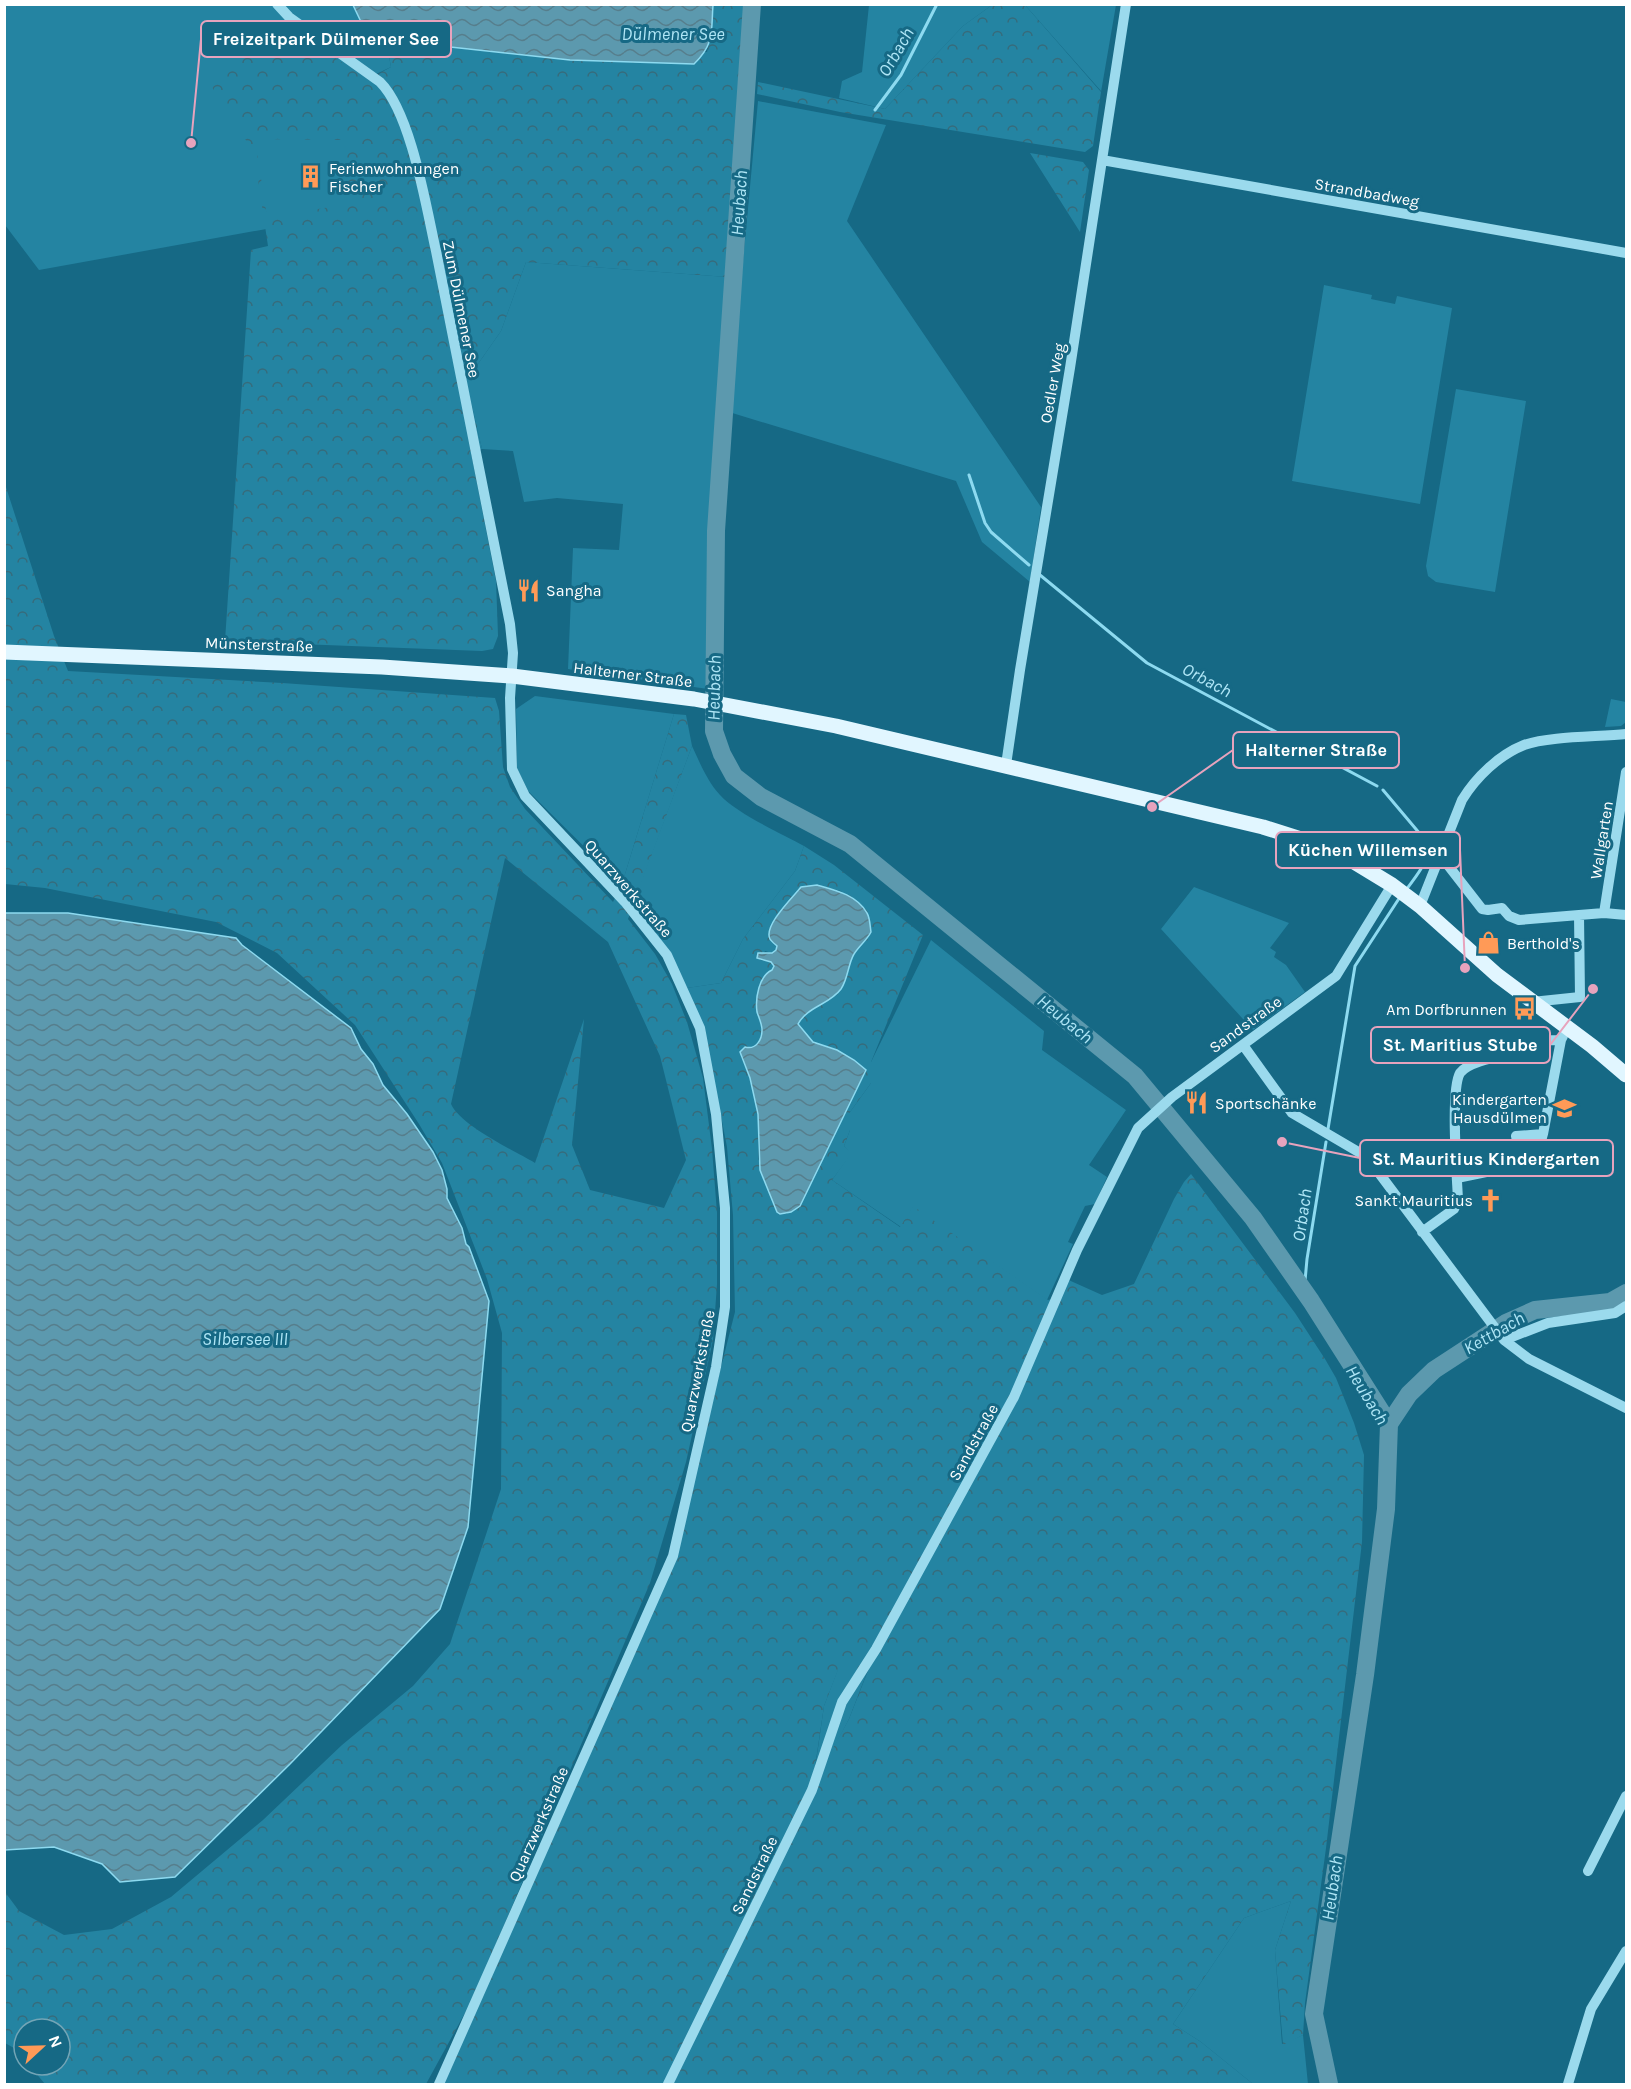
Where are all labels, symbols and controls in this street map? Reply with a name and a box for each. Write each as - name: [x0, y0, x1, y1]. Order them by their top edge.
- callout: Freizeitpark Dülmener See: [201, 21, 451, 57]
- water label: Dülmener See: [621, 23, 725, 45]
- water label: Orbach: [873, 23, 919, 81]
- text: Freizeitpark Dülmener See: [213, 28, 439, 50]
- place label: Ferienwohnungen Fischer: [329, 159, 459, 196]
- building icon: Ferienwohnungen Fischer: [298, 164, 324, 190]
- water label: Heubach: [726, 169, 752, 237]
- street label: Strandbadweg: [1313, 174, 1421, 211]
- street label: Zum Dülmener See: [439, 239, 484, 379]
- street label: Oedler Weg: [1036, 341, 1069, 425]
- restaurant icon: Sangha: [515, 577, 541, 603]
- place label: Sangha: [546, 581, 602, 600]
- street label: Münsterstraße: [204, 633, 313, 656]
- water label: Heubach: [702, 655, 726, 721]
- street label: Halterner Straße: [572, 658, 694, 691]
- water label: Orbach: [1178, 658, 1236, 702]
- callout: Halterner Straße: [1233, 732, 1399, 768]
- text: Halterner Straße: [1245, 739, 1387, 761]
- street label: Wallgarten: [1586, 800, 1617, 881]
- callout: Küchen Willemsen: [1276, 832, 1460, 868]
- street label: Quarzwerkstraße: [581, 835, 676, 941]
- text: Küchen Willemsen: [1288, 839, 1448, 861]
- shop icon: Berthold's: [1476, 930, 1502, 956]
- place label: Berthold's: [1507, 934, 1580, 953]
- water label: Heubach: [1033, 990, 1097, 1048]
- street label: Sandstraße: [1205, 992, 1285, 1057]
- bus stop icon: Am Dorfbrunnen: [1512, 996, 1538, 1022]
- place label: Am Dorfbrunnen: [1386, 1000, 1507, 1019]
- callout: St. Maritius Stube: [1371, 1027, 1550, 1063]
- text: St. Maritius Stube: [1382, 1034, 1538, 1056]
- restaurant icon: Sportschänke: [1184, 1090, 1210, 1116]
- place label: Kindergarten Hausdülmen: [1452, 1090, 1547, 1127]
- place label: Sportschänke: [1215, 1094, 1317, 1113]
- school or university icon: Kindergarten Hausdülmen: [1552, 1095, 1578, 1121]
- callout: St. Mauritius Kindergarten: [1360, 1140, 1613, 1176]
- text: St. Mauritius Kindergarten: [1372, 1148, 1600, 1170]
- water label: Orbach: [1287, 1187, 1317, 1243]
- church icon: Sankt Mauritius: [1478, 1187, 1504, 1213]
- place label: Sankt Mauritius: [1355, 1191, 1473, 1210]
- water label: Kettbach: [1459, 1307, 1529, 1359]
- street label: Quarzwerkstraße: [676, 1308, 719, 1434]
- water label: Silbersee III: [202, 1328, 288, 1350]
- water label: Heubach: [1341, 1361, 1393, 1429]
- street label: Sandstraße: [945, 1401, 1002, 1484]
- street label: Quarzwerkstraße: [505, 1764, 572, 1885]
- street label: Sandstraße: [727, 1833, 782, 1917]
- water label: Heubach: [1317, 1854, 1347, 1922]
- north arrow: [12, 2017, 72, 2077]
- text: N: [44, 2033, 66, 2050]

